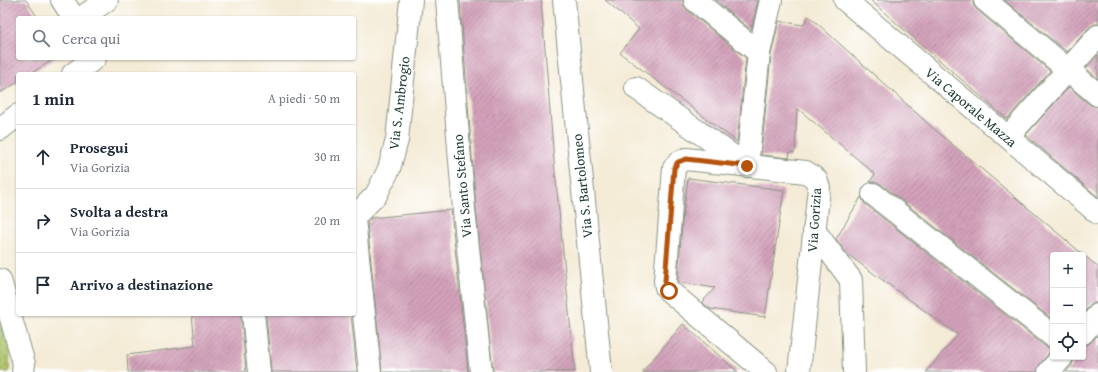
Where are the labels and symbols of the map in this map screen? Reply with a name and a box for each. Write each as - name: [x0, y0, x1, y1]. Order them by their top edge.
- street label: Via S. Ambrogio: [383, 55, 415, 151]
- street label: Via Caporale Mazza: [921, 63, 1022, 152]
- street label: Via Santo Stefano: [448, 133, 476, 239]
- street label: Via S. Bartolomeo: [567, 133, 597, 239]
- route end: [738, 157, 756, 175]
- street label: Via Gorizia: [802, 187, 826, 253]
- route start: [660, 282, 678, 300]

